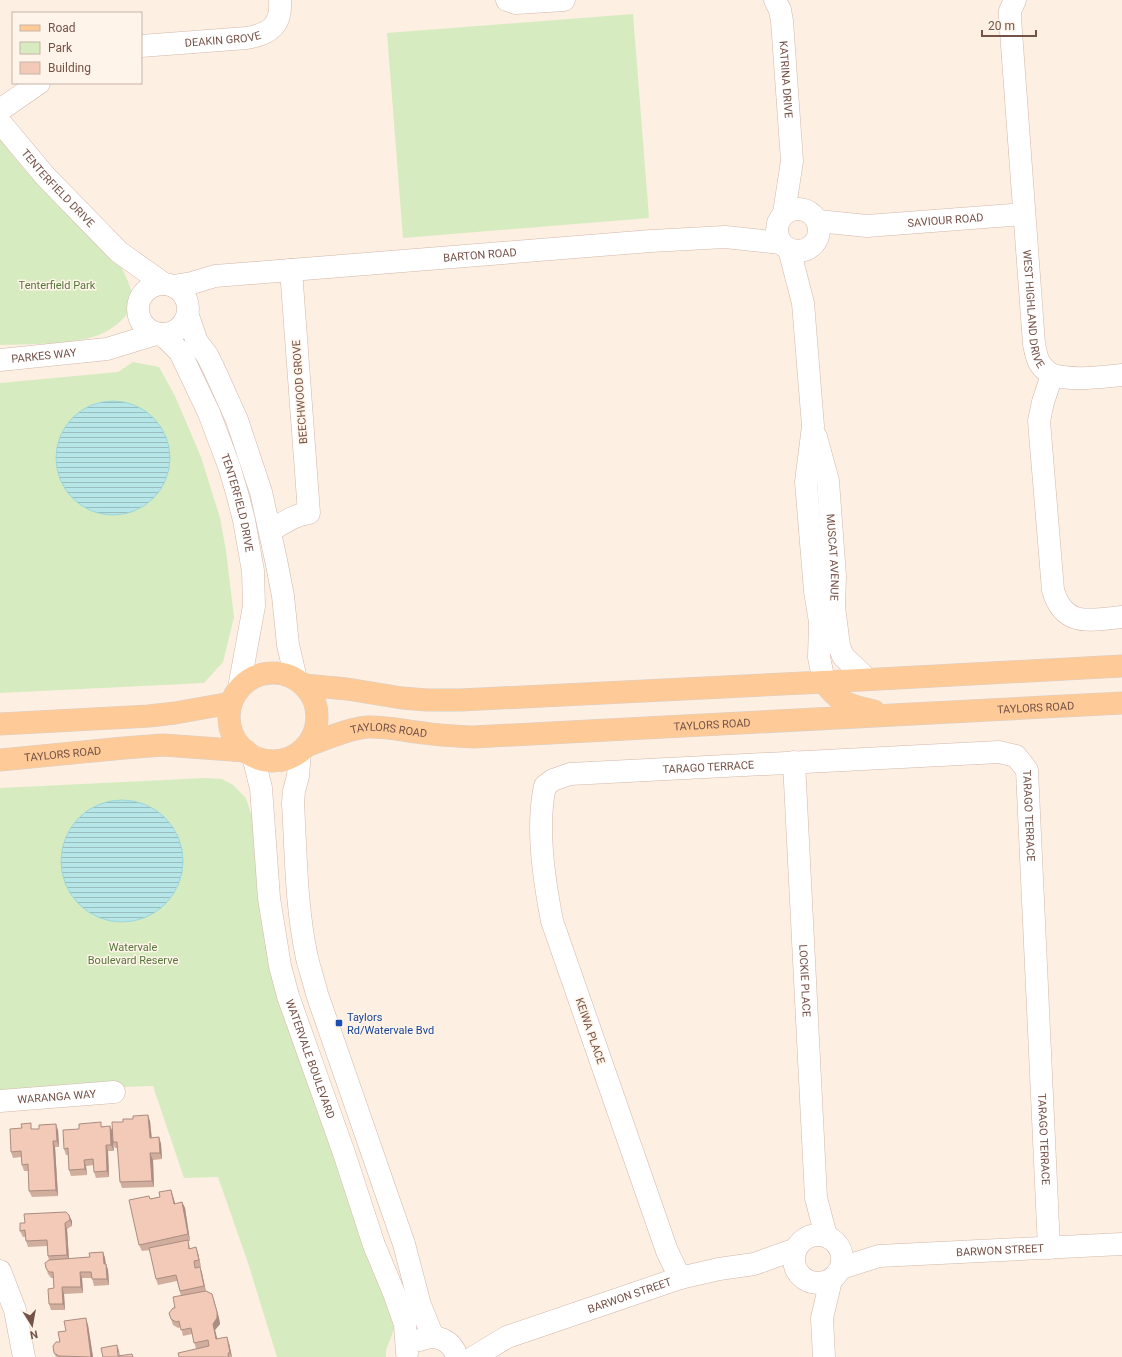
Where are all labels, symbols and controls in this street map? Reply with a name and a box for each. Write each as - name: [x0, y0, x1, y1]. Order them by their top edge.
- legend: [12, 12, 142, 84]
- scale bar: [982, 12, 1036, 38]
- text: 20 m: [988, 19, 1015, 33]
- text: Road: [48, 21, 76, 35]
- street label: DEAKIN GROVE: [184, 28, 262, 49]
- street label: KATRINA DRIVE: [777, 40, 795, 119]
- text: Park: [48, 41, 73, 55]
- text: Building: [48, 61, 91, 75]
- street label: TENTERFIELD DRIVE: [19, 146, 97, 230]
- street label: SAVIOUR ROAD: [907, 211, 984, 229]
- street label: BARTON ROAD: [443, 245, 517, 264]
- street label: WEST HIGHLAND DRIVE: [1021, 249, 1047, 370]
- park label: Tenterfield Park: [19, 279, 96, 292]
- street label: BEECHWOOD GROVE: [290, 340, 310, 444]
- street label: PARKES WAY: [11, 346, 77, 365]
- street label: TENTERFIELD DRIVE: [218, 451, 256, 553]
- street label: MUSCAT AVENUE: [824, 513, 842, 601]
- street label: TAYLORS ROAD: [997, 699, 1075, 716]
- street label: TAYLORS ROAD: [673, 716, 751, 733]
- street label: TAYLORS ROAD: [349, 720, 428, 740]
- street label: TAYLORS ROAD: [24, 744, 102, 764]
- street label: TARAGO TERRACE: [662, 758, 755, 776]
- street label: TARAGO TERRACE: [1020, 769, 1038, 862]
- park label: Watervale Boulevard Reserve: [88, 941, 178, 967]
- street label: LOCKIE PLACE: [797, 944, 813, 1017]
- street label: KEIWA PLACE: [573, 996, 607, 1066]
- street label: WATERVALE BOULEVARD: [283, 997, 338, 1120]
- place label: Taylors Rd/Watervale Bvd: [347, 1011, 434, 1037]
- marker: Taylors Rd/Watervale Bvd: [334, 1018, 344, 1028]
- street label: WARANGA WAY: [17, 1087, 97, 1106]
- street label: TARAGO TERRACE: [1035, 1093, 1053, 1185]
- street label: BARWON STREET: [956, 1241, 1045, 1259]
- street label: BARWON STREET: [586, 1275, 674, 1316]
- north arrow: [12, 1305, 52, 1345]
- text: N: [29, 1327, 39, 1341]

